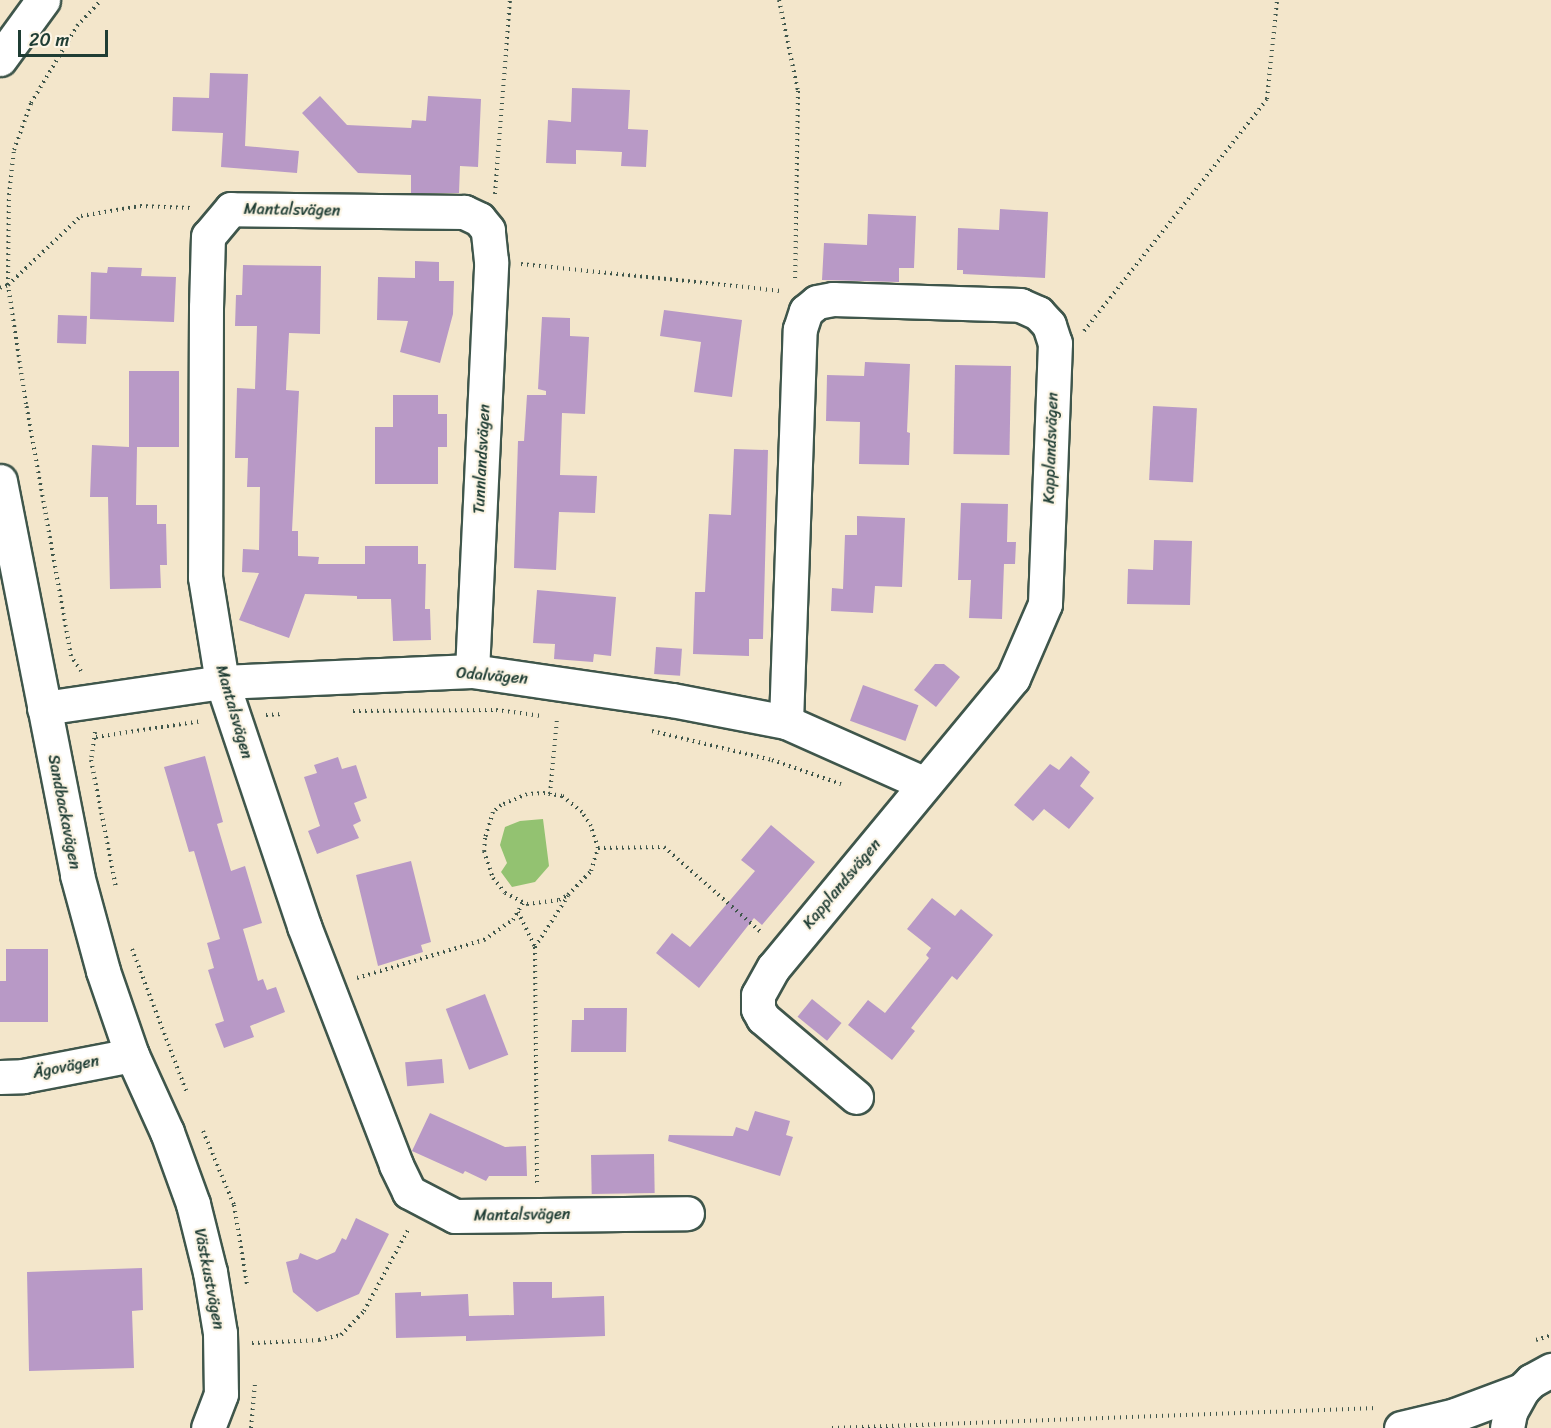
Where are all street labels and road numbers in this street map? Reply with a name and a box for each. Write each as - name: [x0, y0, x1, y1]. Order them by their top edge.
- street label: Mantalsvägen: [244, 200, 340, 220]
- street label: Kapplandsvägen: [1039, 392, 1063, 504]
- street label: Tunnlandsvägen: [470, 404, 494, 514]
- street label: Mantalsvägen: [211, 663, 257, 761]
- street label: Odalvägen: [455, 663, 529, 689]
- street label: Sandbackavägen: [43, 753, 85, 871]
- street label: Kapplandsvägen: [799, 835, 885, 933]
- street label: Ägovägen: [31, 1051, 101, 1083]
- street label: Mantalsvägen: [474, 1205, 570, 1225]
- street label: Västkustvägen: [190, 1227, 228, 1331]

